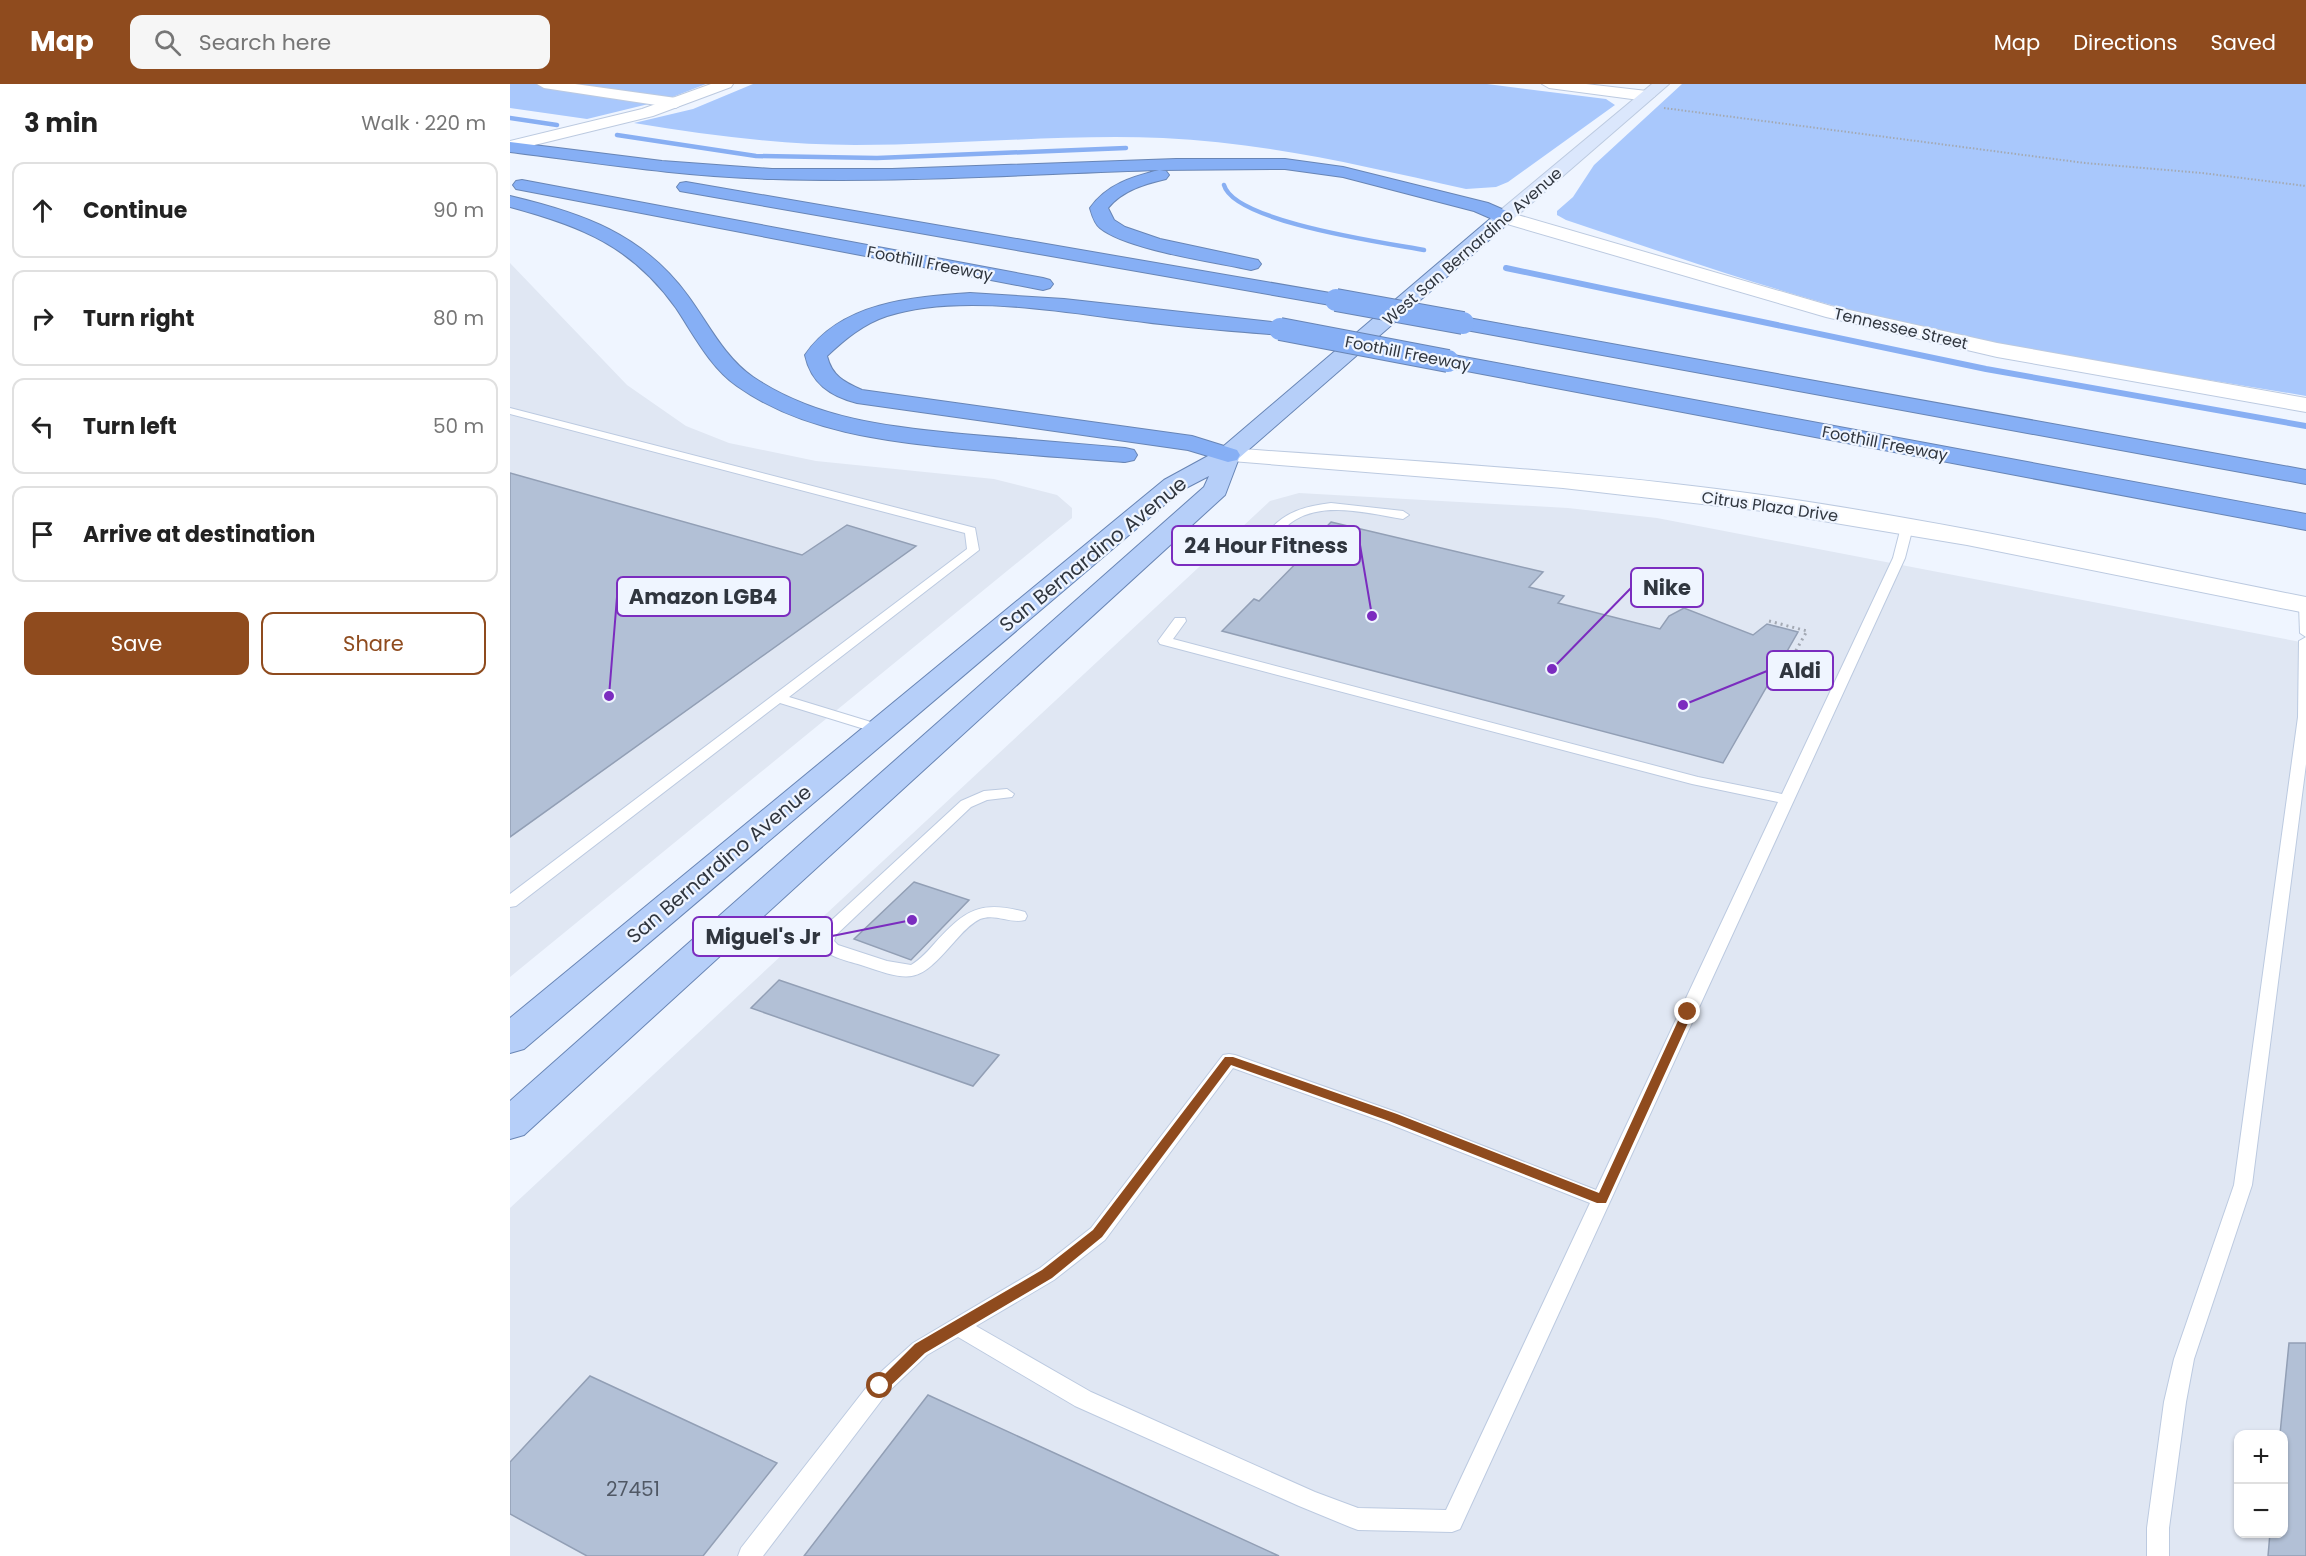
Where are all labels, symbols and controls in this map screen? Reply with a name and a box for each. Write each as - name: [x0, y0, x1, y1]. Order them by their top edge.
- search box: [130, 15, 550, 69]
- text: Map: [30, 22, 94, 61]
- icon: search: [151, 26, 184, 59]
- text: Search here: [199, 27, 331, 58]
- text: Map: [1994, 28, 2040, 57]
- text: Directions: [2073, 28, 2177, 57]
- text: Saved: [2210, 28, 2276, 57]
- text: 3 min: [24, 105, 98, 141]
- text: Walk · 220 m: [361, 109, 486, 137]
- street label: West San Bernardino Avenue: [1378, 162, 1567, 331]
- icon: ahead: [26, 194, 59, 227]
- text: Continue: [83, 195, 187, 226]
- text: 90 m: [433, 196, 484, 224]
- street label: Foothill Freeway: [865, 240, 995, 287]
- icon: right: [26, 302, 59, 335]
- street label: Tennessee Street: [1832, 302, 1970, 355]
- text: Turn right: [83, 303, 194, 334]
- text: 80 m: [433, 304, 484, 332]
- street label: Foothill Freeway: [1343, 330, 1473, 377]
- icon: left: [26, 410, 59, 443]
- text: Turn left: [83, 411, 177, 442]
- text: 50 m: [433, 412, 484, 440]
- street label: Foothill Freeway: [1820, 420, 1950, 467]
- street label: San Bernardino Avenue: [993, 470, 1193, 638]
- street label: Citrus Plaza Drive: [1700, 486, 1840, 527]
- icon: arrive: [26, 518, 59, 551]
- text: Arrive at destination: [83, 519, 315, 550]
- callout: 24 Hour Fitness: [1172, 526, 1360, 565]
- text: 24 Hour Fitness: [1184, 531, 1348, 560]
- callout: Nike: [1631, 568, 1703, 607]
- text: Nike: [1643, 573, 1691, 602]
- callout: Amazon LGB4: [617, 577, 790, 616]
- text: Amazon LGB4: [629, 582, 777, 611]
- button: Save: [24, 612, 249, 675]
- button: Share: [261, 612, 486, 675]
- callout: Aldi: [1767, 651, 1833, 690]
- text: Aldi: [1779, 656, 1821, 685]
- street label: San Bernardino Avenue: [620, 778, 818, 950]
- callout: Miguel's Jr: [693, 917, 832, 956]
- text: Miguel's Jr: [706, 922, 820, 951]
- route end: [1674, 998, 1700, 1024]
- route start: [866, 1372, 892, 1398]
- map controls: [2234, 1430, 2288, 1538]
- button: +: [2234, 1430, 2288, 1484]
- house number: 27451: [606, 1475, 660, 1503]
- button: −: [2234, 1484, 2288, 1538]

